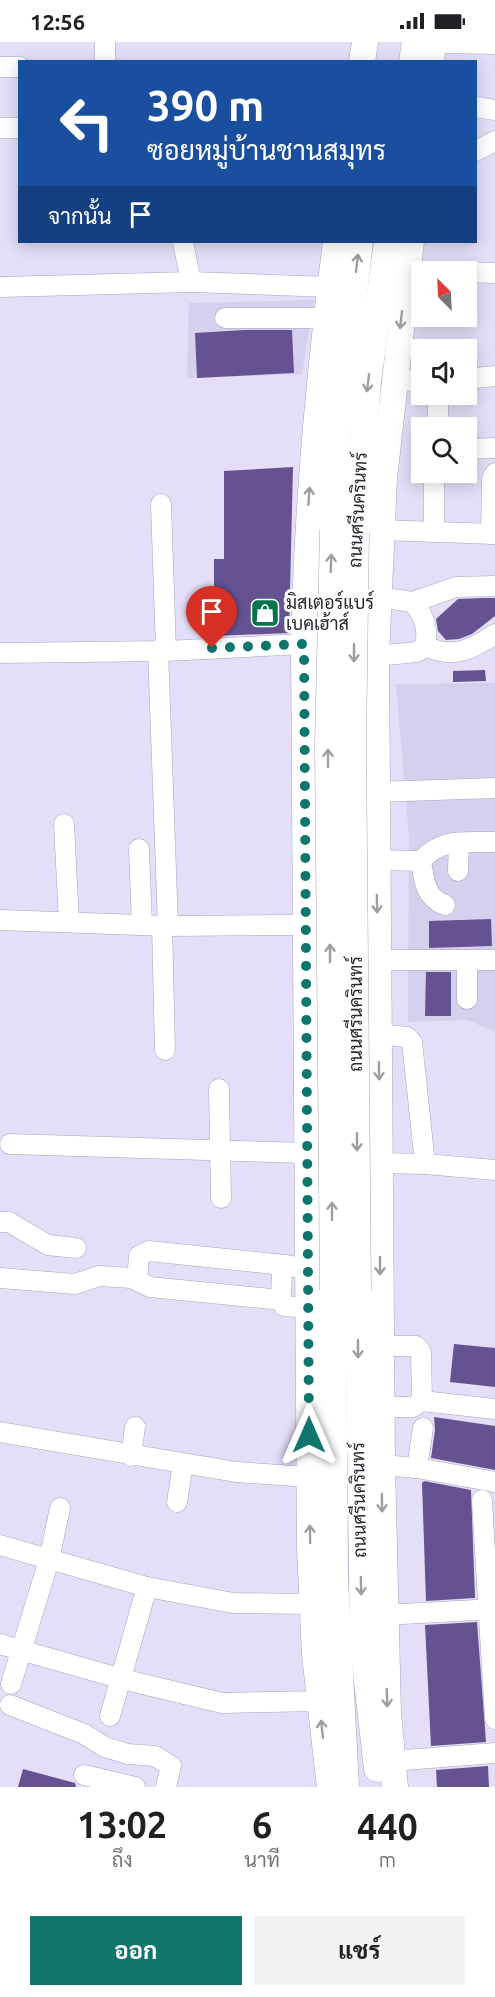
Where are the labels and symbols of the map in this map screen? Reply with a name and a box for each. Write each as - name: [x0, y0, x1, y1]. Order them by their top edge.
- one-way arrow: [352, 253, 363, 273]
- north arrow: [411, 261, 477, 327]
- one-way arrow: [395, 310, 406, 330]
- one-way arrow: [363, 372, 374, 392]
- street label: ถนนศรีนครินทร์: [342, 451, 370, 568]
- one-way arrow: [304, 486, 315, 506]
- one-way arrow: [326, 553, 337, 573]
- pin: [186, 586, 237, 648]
- place label: มิสเตอร์แบร์ เบคเฮ้าส์: [286, 590, 374, 633]
- shop icon: มิสเตอร์แบร์ เบคเฮ้าส์: [249, 597, 281, 629]
- one-way arrow: [348, 643, 359, 663]
- one-way arrow: [322, 748, 334, 768]
- one-way arrow: [371, 894, 383, 914]
- one-way arrow: [324, 943, 336, 963]
- street label: ถนนศรีนครินทร์: [343, 956, 365, 1072]
- one-way arrow: [373, 1061, 385, 1081]
- one-way arrow: [351, 1132, 363, 1152]
- one-way arrow: [326, 1201, 338, 1221]
- one-way arrow: [374, 1256, 386, 1276]
- one-way arrow: [352, 1339, 364, 1359]
- position arrow: [277, 1403, 341, 1467]
- street label: ถนนศรีนครินทร์: [345, 1442, 369, 1558]
- one-way arrow: [376, 1493, 388, 1513]
- one-way arrow: [304, 1525, 316, 1545]
- one-way arrow: [355, 1576, 366, 1596]
- one-way arrow: [382, 1687, 393, 1707]
- one-way arrow: [317, 1719, 328, 1739]

